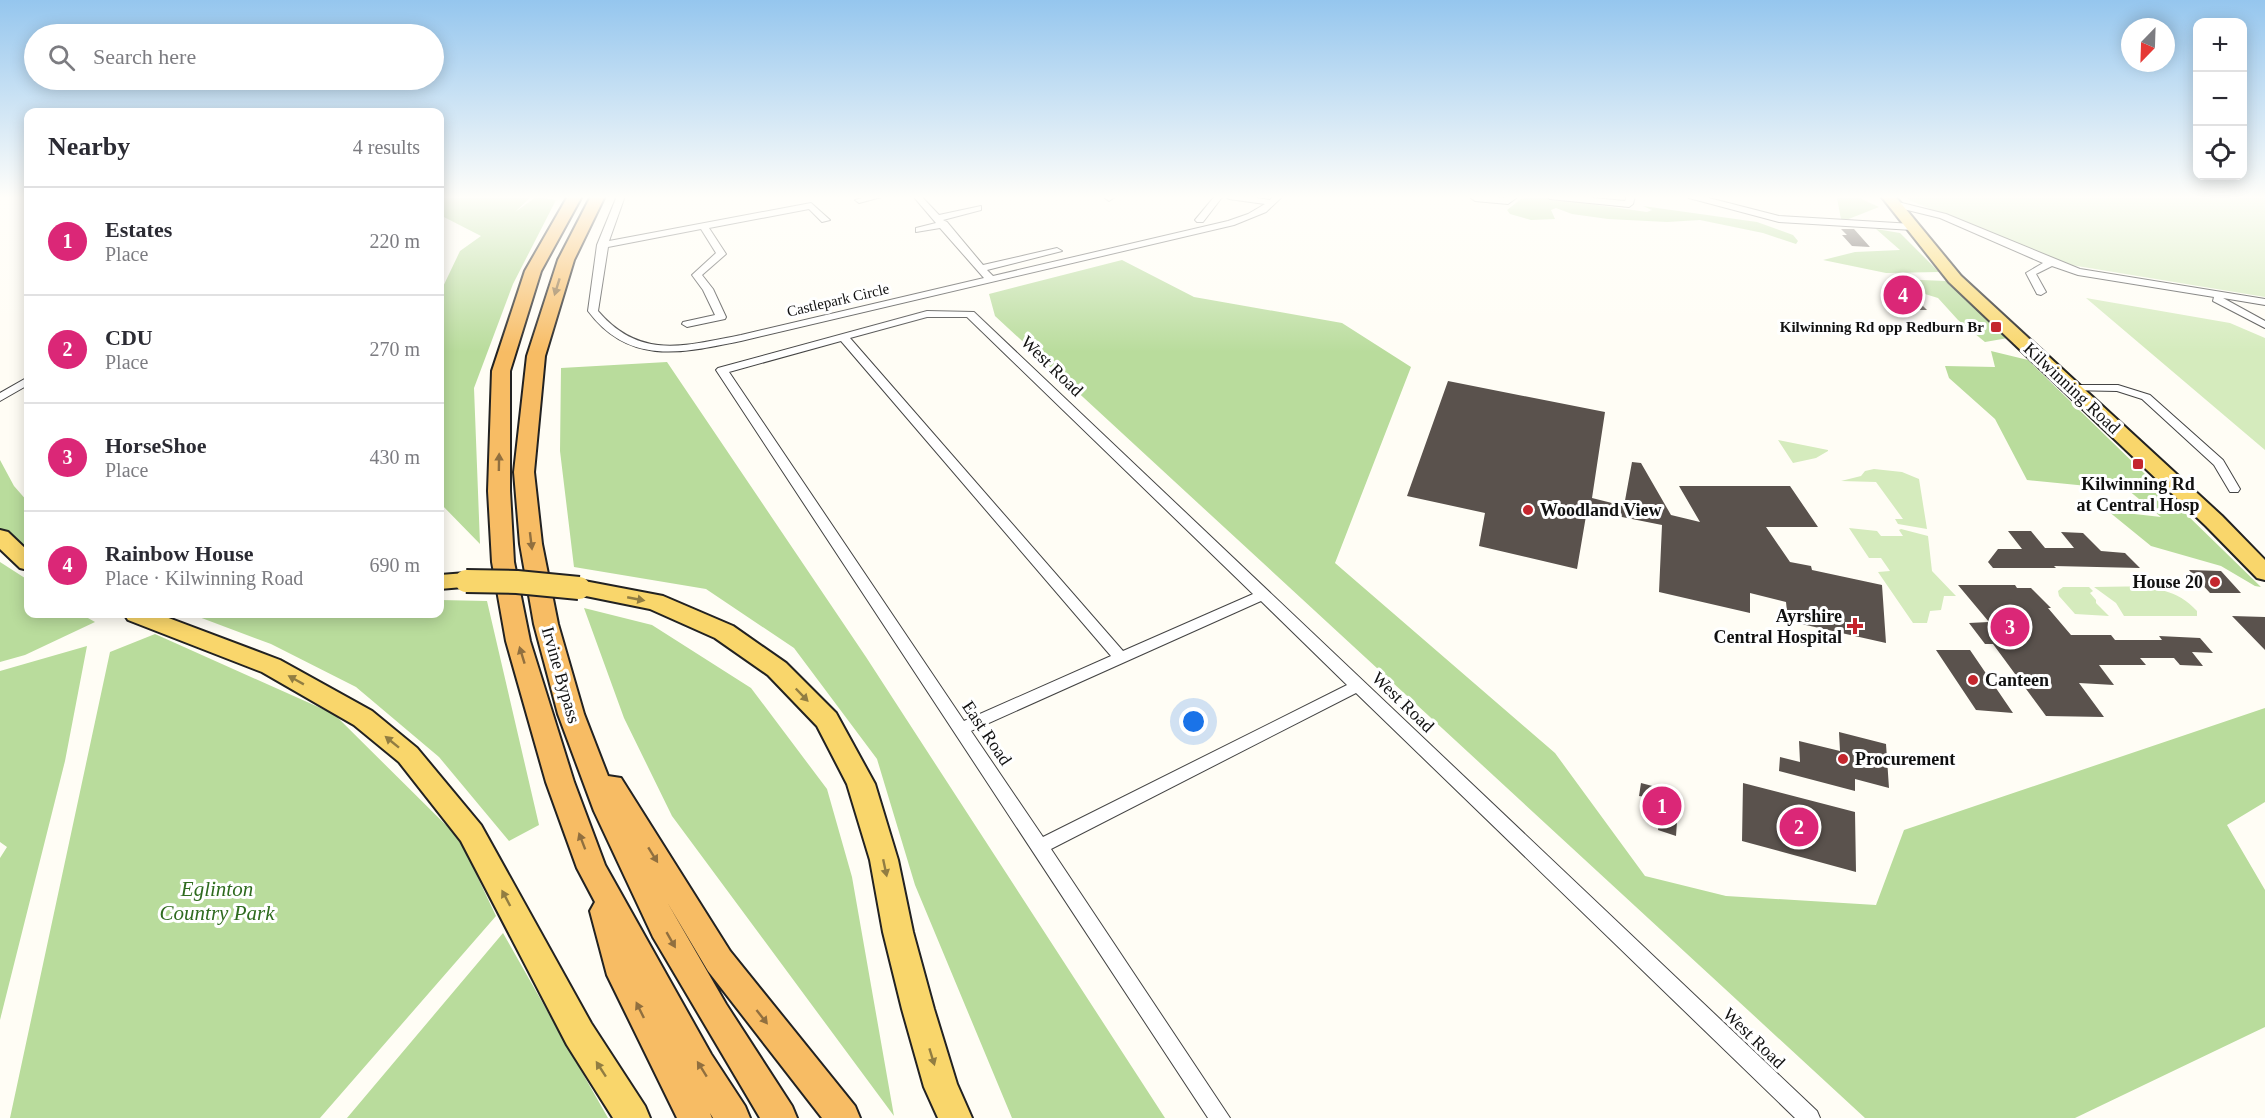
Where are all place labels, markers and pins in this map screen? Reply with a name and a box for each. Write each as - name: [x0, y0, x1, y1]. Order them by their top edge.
- pin: 4: [1884, 272, 1922, 318]
- place label: Kilwinning Rd opp Redburn Br: [1780, 319, 1984, 335]
- marker: Kilwinning Rd opp Redburn Br: [1989, 320, 2003, 334]
- marker: Kilwinning Rd at Central Hosp: [2131, 457, 2145, 471]
- place label: Kilwinning Rd at Central Hosp: [2077, 474, 2200, 515]
- place label: Woodland View: [1540, 500, 1662, 520]
- marker: Woodland View: [1521, 503, 1535, 517]
- place label: House 20: [2132, 572, 2203, 592]
- marker: House 20: [2208, 575, 2222, 589]
- pin: 3: [1990, 604, 2030, 650]
- place label: Ayrshire Central Hospital: [1714, 606, 1842, 647]
- marker: Ayrshire Central Hospital: [1846, 617, 1864, 635]
- place label: Canteen: [1985, 670, 2049, 690]
- marker: Canteen: [1966, 673, 1980, 687]
- place label: Procurement: [1855, 749, 1955, 769]
- marker: Procurement: [1836, 752, 1850, 766]
- pin: 1: [1642, 784, 1682, 828]
- pin: 2: [1780, 804, 1818, 850]

